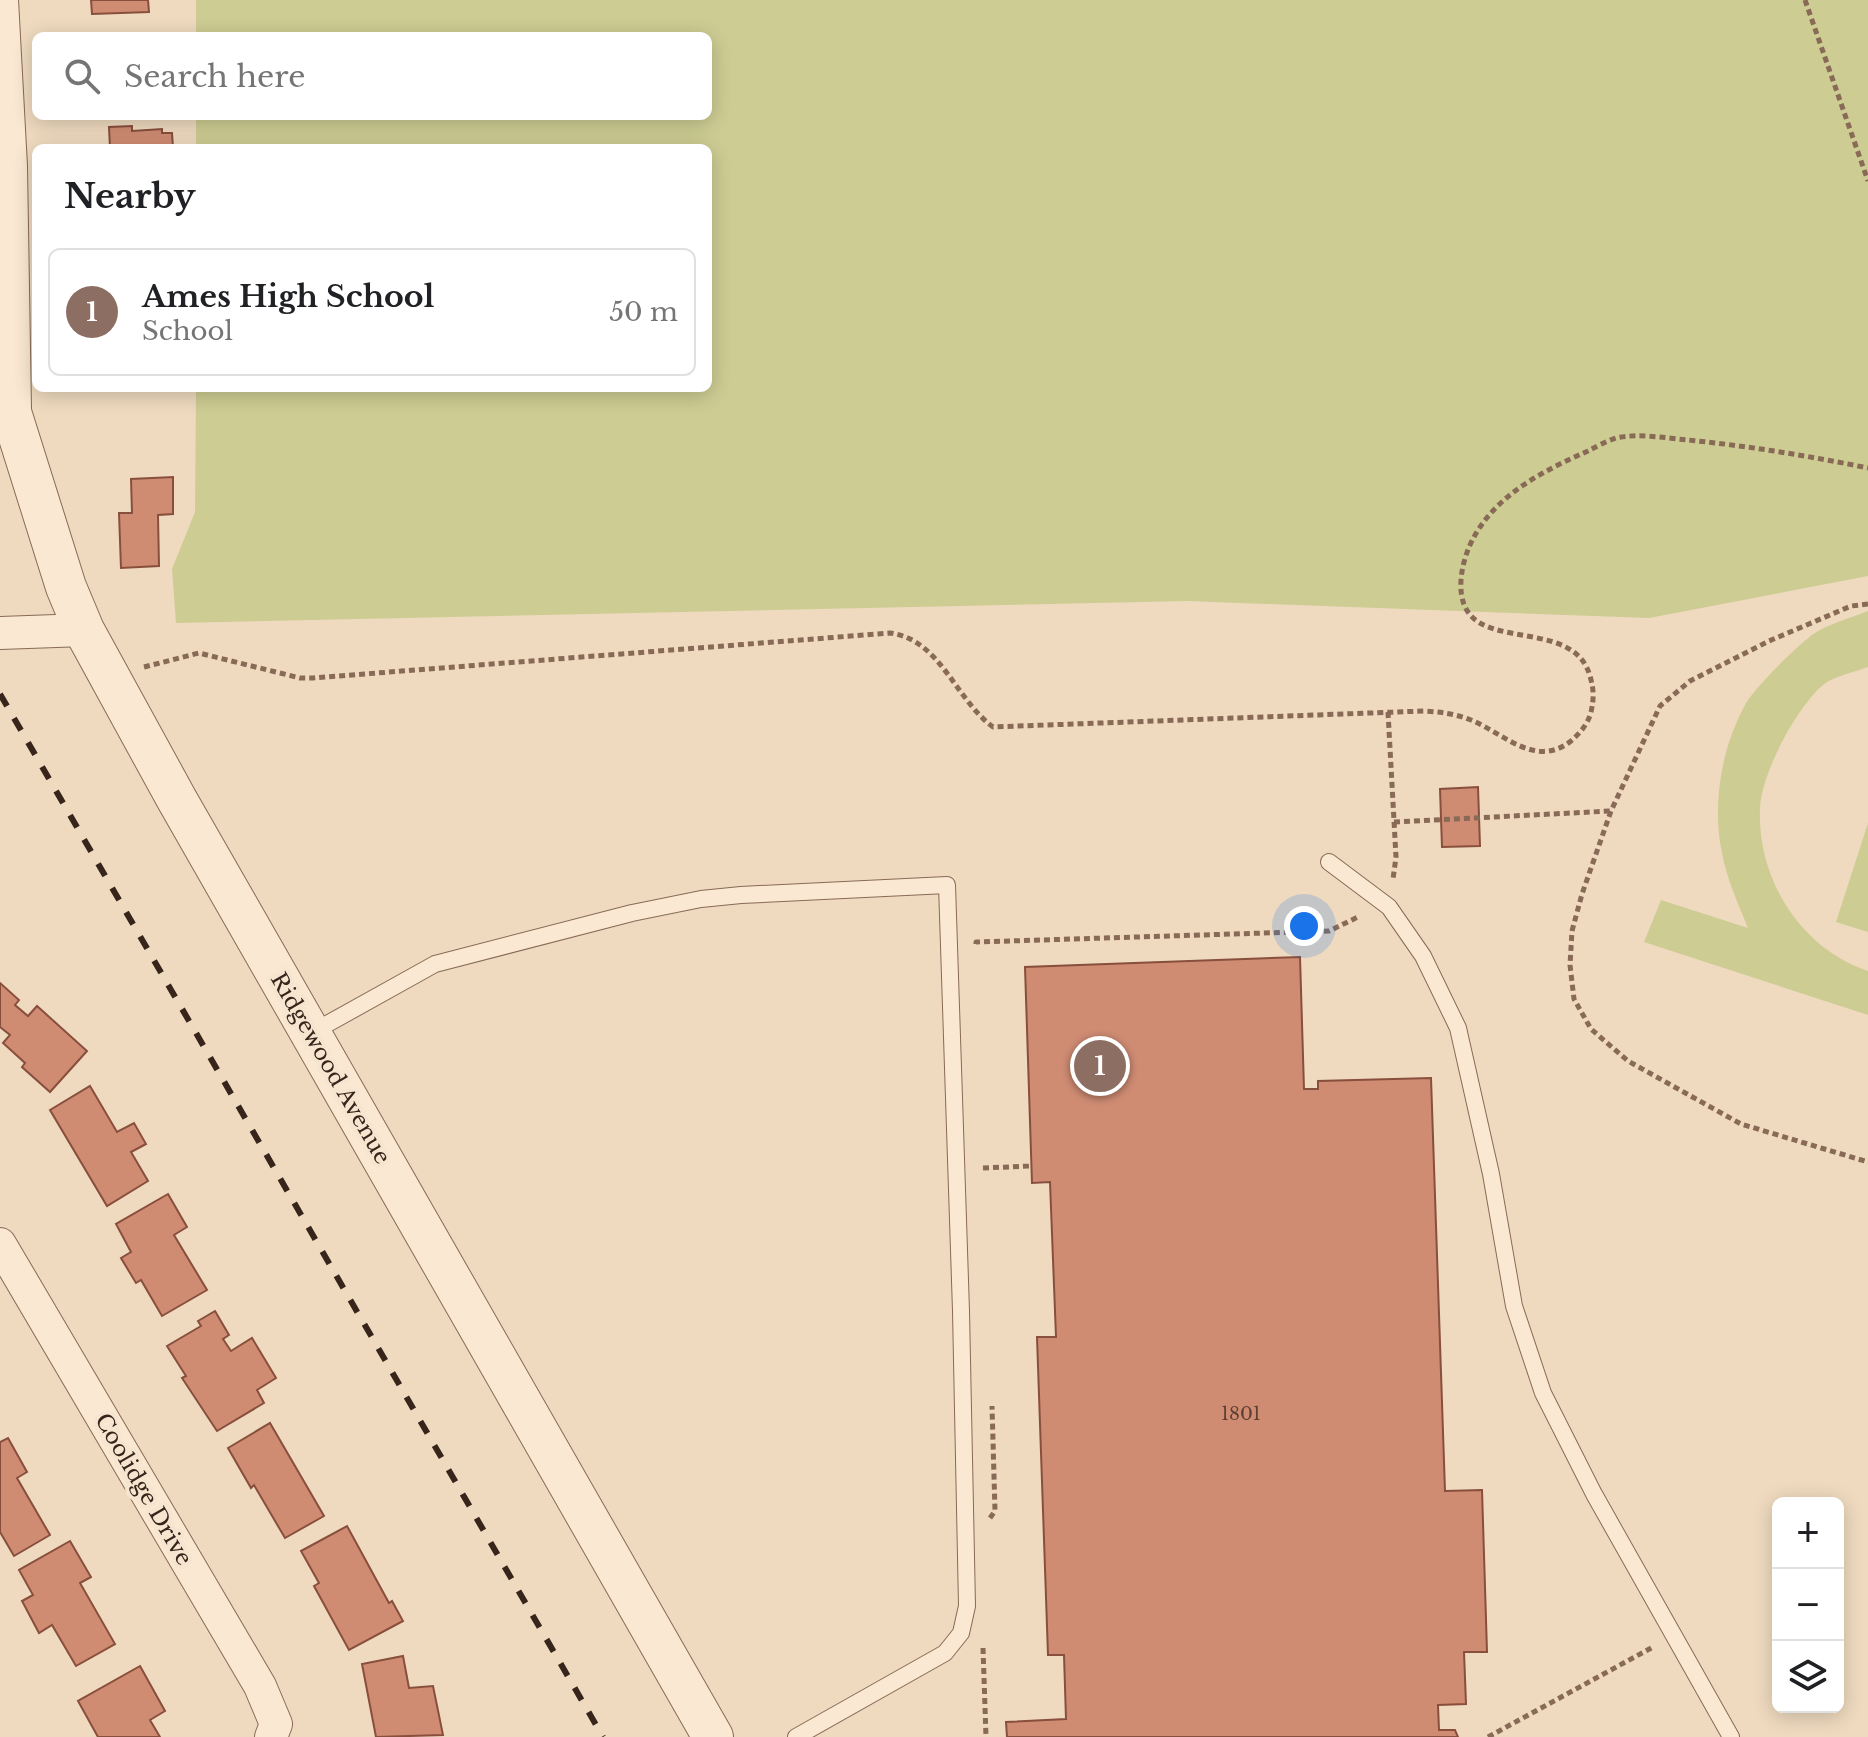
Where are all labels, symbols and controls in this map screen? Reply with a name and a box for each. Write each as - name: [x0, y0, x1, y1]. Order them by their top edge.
- search box: [32, 32, 712, 120]
- icon: search: [60, 54, 104, 98]
- text: Search here: [124, 58, 305, 95]
- text: Nearby: [64, 175, 196, 217]
- text: Ames High School: [142, 278, 434, 315]
- text: 1: [86, 296, 98, 328]
- text: 50 m: [609, 296, 678, 328]
- text: School: [142, 315, 233, 347]
- your location: [1284, 906, 1324, 946]
- street label: Ridgewood Avenue: [265, 968, 396, 1169]
- pin: 1: [1074, 1036, 1126, 1096]
- house number: 1801: [1221, 1403, 1261, 1425]
- street label: Coolidge Drive: [89, 1409, 198, 1570]
- map controls: [1772, 1497, 1844, 1713]
- button: +: [1772, 1497, 1844, 1569]
- button: −: [1772, 1569, 1844, 1641]
- button: layers: [1772, 1641, 1844, 1713]

